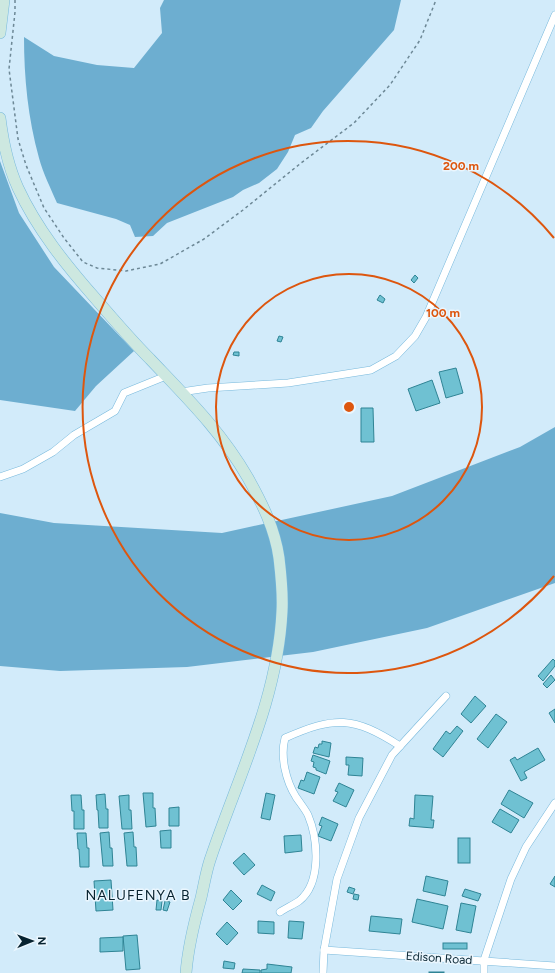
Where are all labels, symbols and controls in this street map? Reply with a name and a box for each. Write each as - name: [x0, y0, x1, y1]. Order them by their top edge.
- text: 200 m: [443, 159, 479, 173]
- text: 100 m: [426, 306, 460, 320]
- centre of rings: [342, 400, 356, 414]
- district label: NALUFENYA B: [85, 887, 191, 904]
- north arrow: [12, 921, 52, 961]
- text: N: [35, 936, 48, 945]
- street label: Edison Road: [405, 949, 473, 967]

